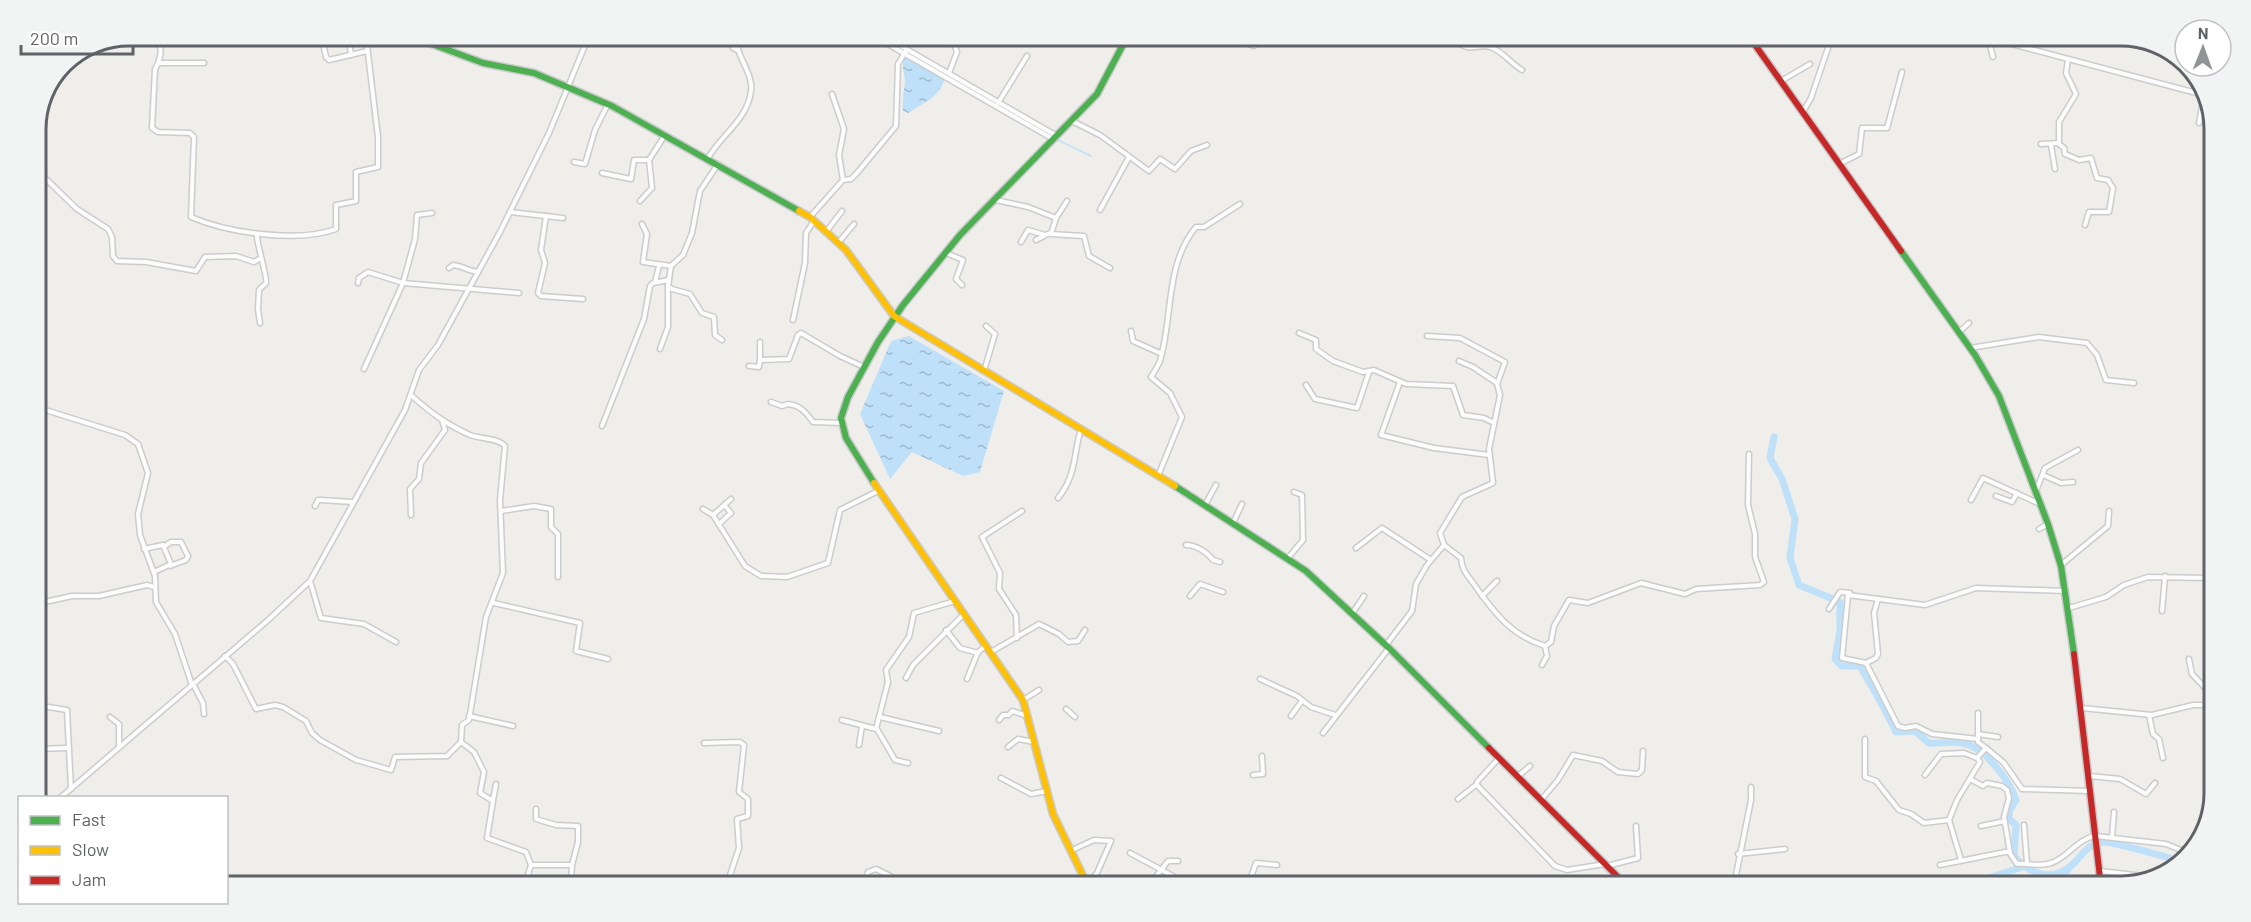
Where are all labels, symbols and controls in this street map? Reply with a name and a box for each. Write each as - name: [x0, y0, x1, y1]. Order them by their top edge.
- scale bar: [21, 18, 134, 56]
- north arrow: [2173, 18, 2233, 78]
- text: N: [2198, 23, 2209, 42]
- text: 200 m: [30, 27, 78, 49]
- legend: [18, 796, 228, 904]
- text: Fast: [72, 808, 106, 830]
- text: Slow: [72, 838, 109, 860]
- text: Jam: [72, 868, 106, 890]

